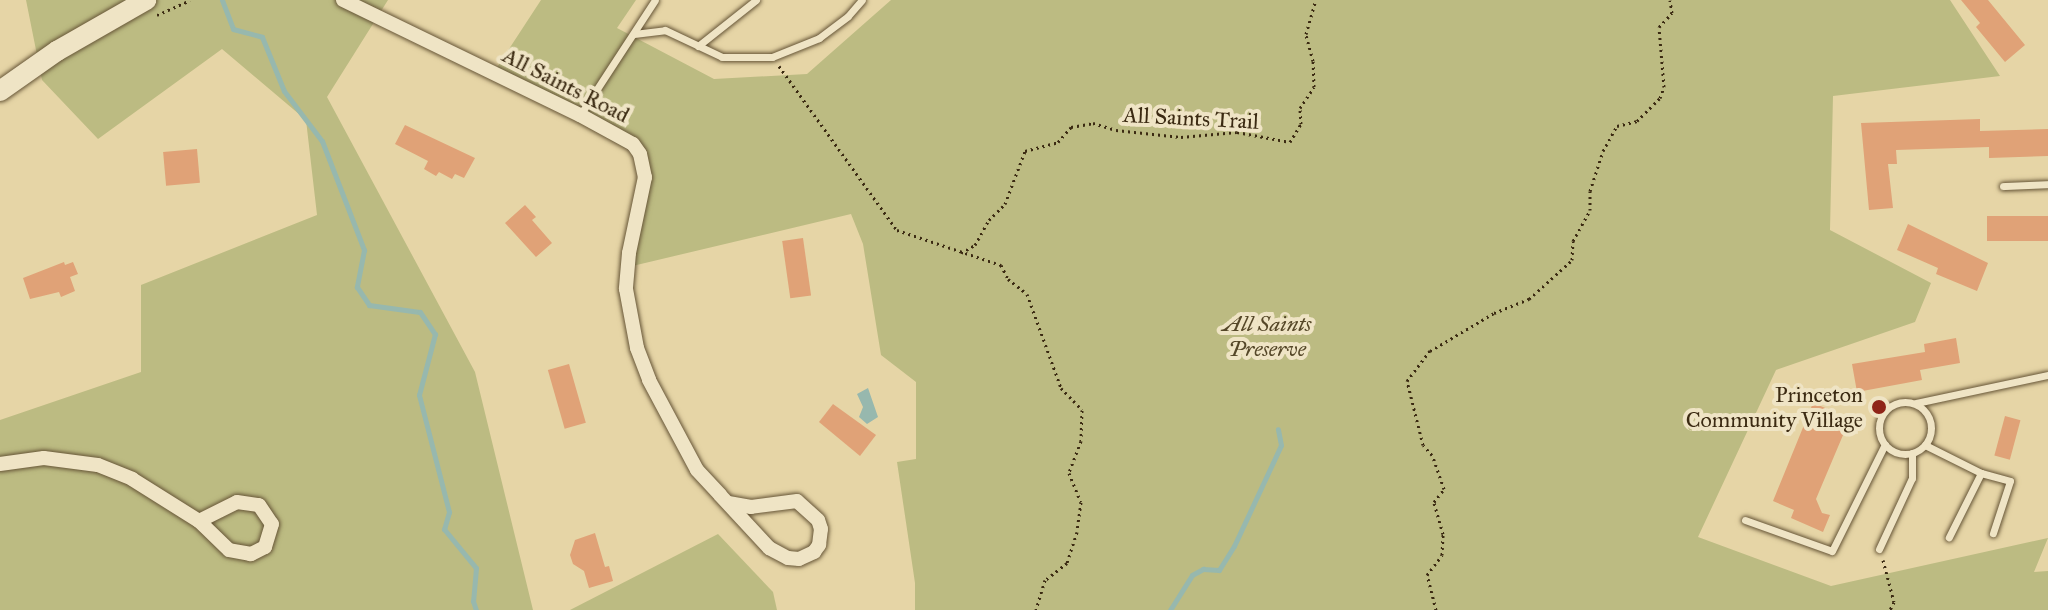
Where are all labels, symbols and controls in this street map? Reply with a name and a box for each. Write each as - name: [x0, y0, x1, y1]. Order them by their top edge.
- street label: All Saints Road: [498, 42, 634, 128]
- street label: All Saints Trail: [1122, 101, 1260, 135]
- park label: All Saints Preserve: [1223, 310, 1311, 362]
- place label: Princeton Community Village: [1686, 381, 1863, 432]
- marker: Princeton Community Village: [1870, 398, 1888, 416]

